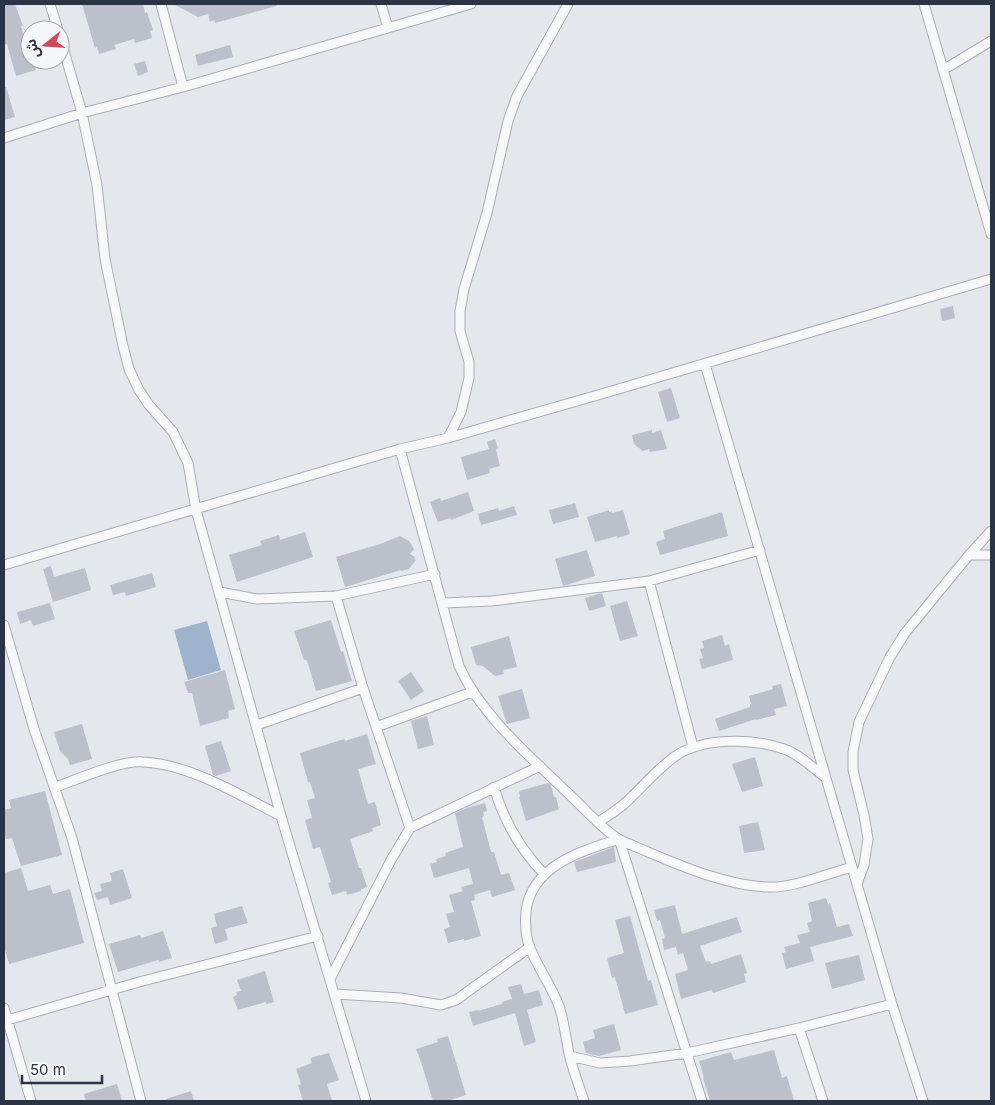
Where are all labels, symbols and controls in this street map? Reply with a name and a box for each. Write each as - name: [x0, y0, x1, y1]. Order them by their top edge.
- north arrow: [20, 20, 70, 70]
- text: ش: [21, 37, 43, 61]
- scale bar: [22, 1052, 102, 1084]
- text: 50 m: [30, 1060, 66, 1079]

